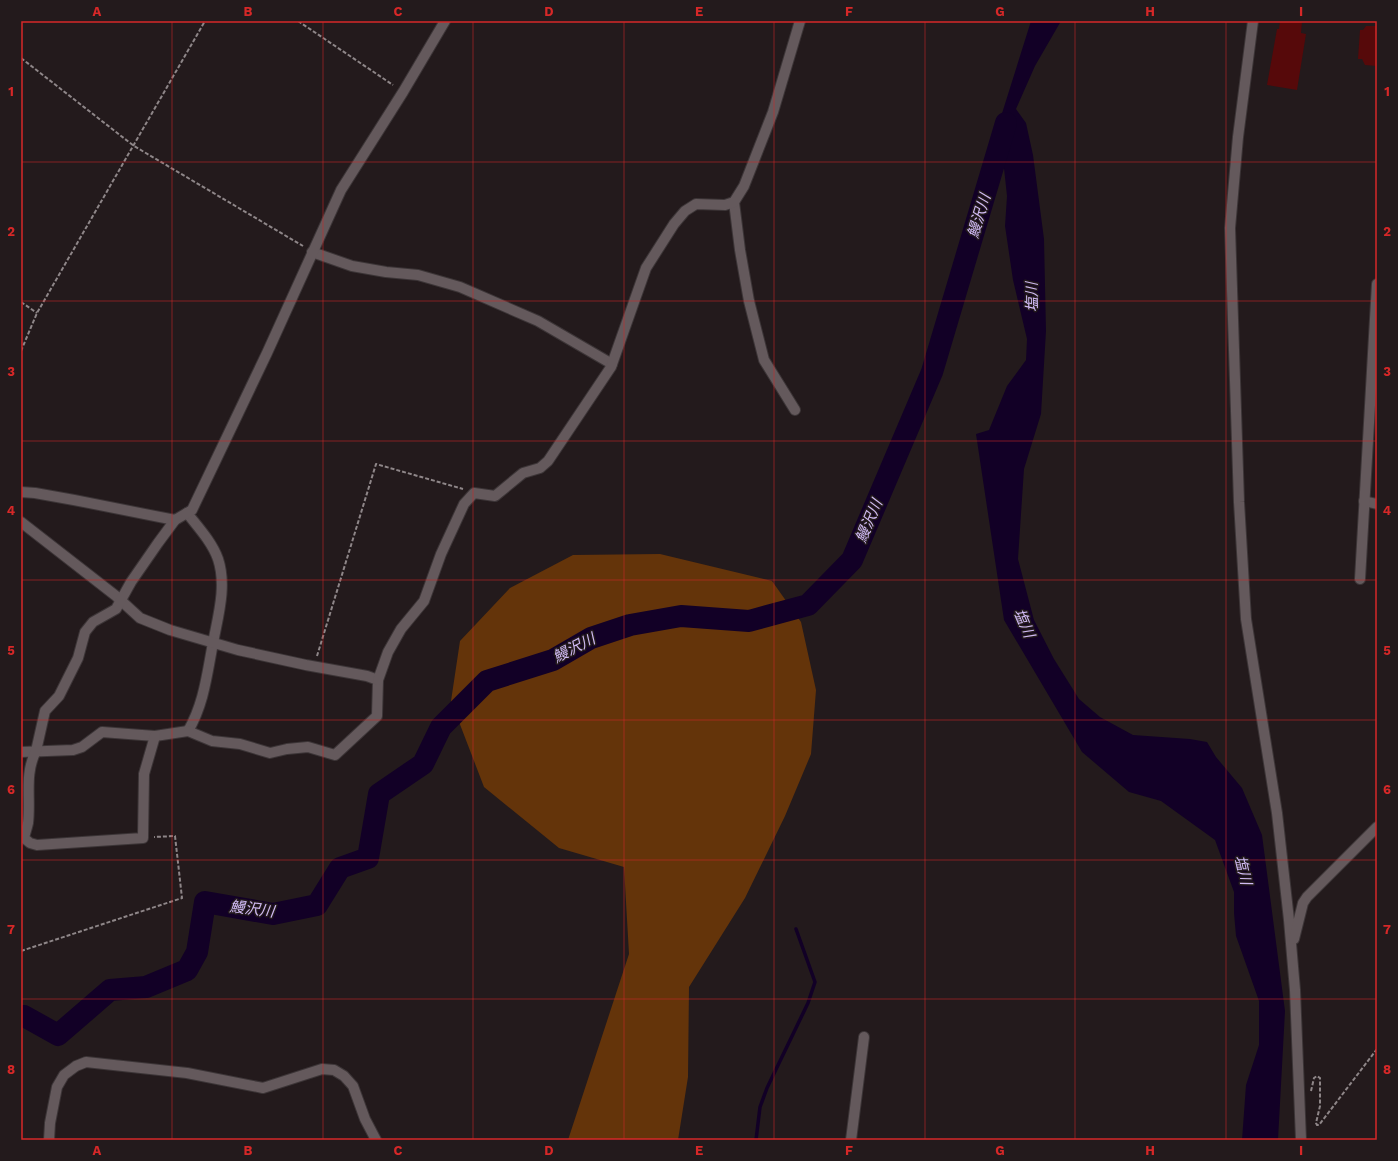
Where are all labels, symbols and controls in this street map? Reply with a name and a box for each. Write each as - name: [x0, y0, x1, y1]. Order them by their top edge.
- text: A: [93, 4, 102, 19]
- text: B: [244, 4, 253, 19]
- text: C: [394, 4, 403, 19]
- text: D: [544, 4, 554, 19]
- text: E: [695, 4, 703, 19]
- text: F: [845, 4, 853, 19]
- text: G: [995, 4, 1005, 19]
- text: H: [1145, 4, 1155, 19]
- text: I: [1299, 4, 1303, 19]
- text: 1: [8, 84, 14, 99]
- text: 1: [1384, 84, 1390, 99]
- water label: 鰻沢川: [964, 190, 995, 240]
- text: 2: [7, 224, 15, 239]
- text: 2: [1383, 224, 1391, 239]
- water label: 塩川: [1023, 280, 1041, 312]
- text: 3: [7, 364, 15, 379]
- text: 3: [1383, 364, 1391, 379]
- water label: 鰻沢川: [852, 495, 887, 545]
- text: 4: [7, 503, 16, 518]
- text: 4: [1383, 503, 1392, 518]
- water label: 塩川: [1010, 606, 1039, 642]
- water label: 鰻沢川: [550, 629, 600, 666]
- text: 5: [7, 643, 15, 658]
- text: 5: [1383, 643, 1391, 658]
- text: 6: [7, 782, 15, 797]
- text: 6: [1383, 782, 1391, 797]
- water label: 塩川: [1231, 853, 1256, 889]
- water label: 鰻沢川: [229, 897, 277, 921]
- text: 7: [7, 922, 15, 937]
- text: 7: [1383, 922, 1391, 937]
- text: 8: [7, 1062, 15, 1077]
- text: 8: [1383, 1062, 1391, 1077]
- text: A: [93, 1143, 102, 1158]
- text: B: [244, 1143, 253, 1158]
- text: C: [394, 1143, 403, 1158]
- text: D: [544, 1143, 554, 1158]
- text: E: [695, 1143, 703, 1158]
- text: F: [845, 1143, 853, 1158]
- text: G: [995, 1143, 1005, 1158]
- text: H: [1145, 1143, 1155, 1158]
- text: I: [1299, 1143, 1303, 1158]

